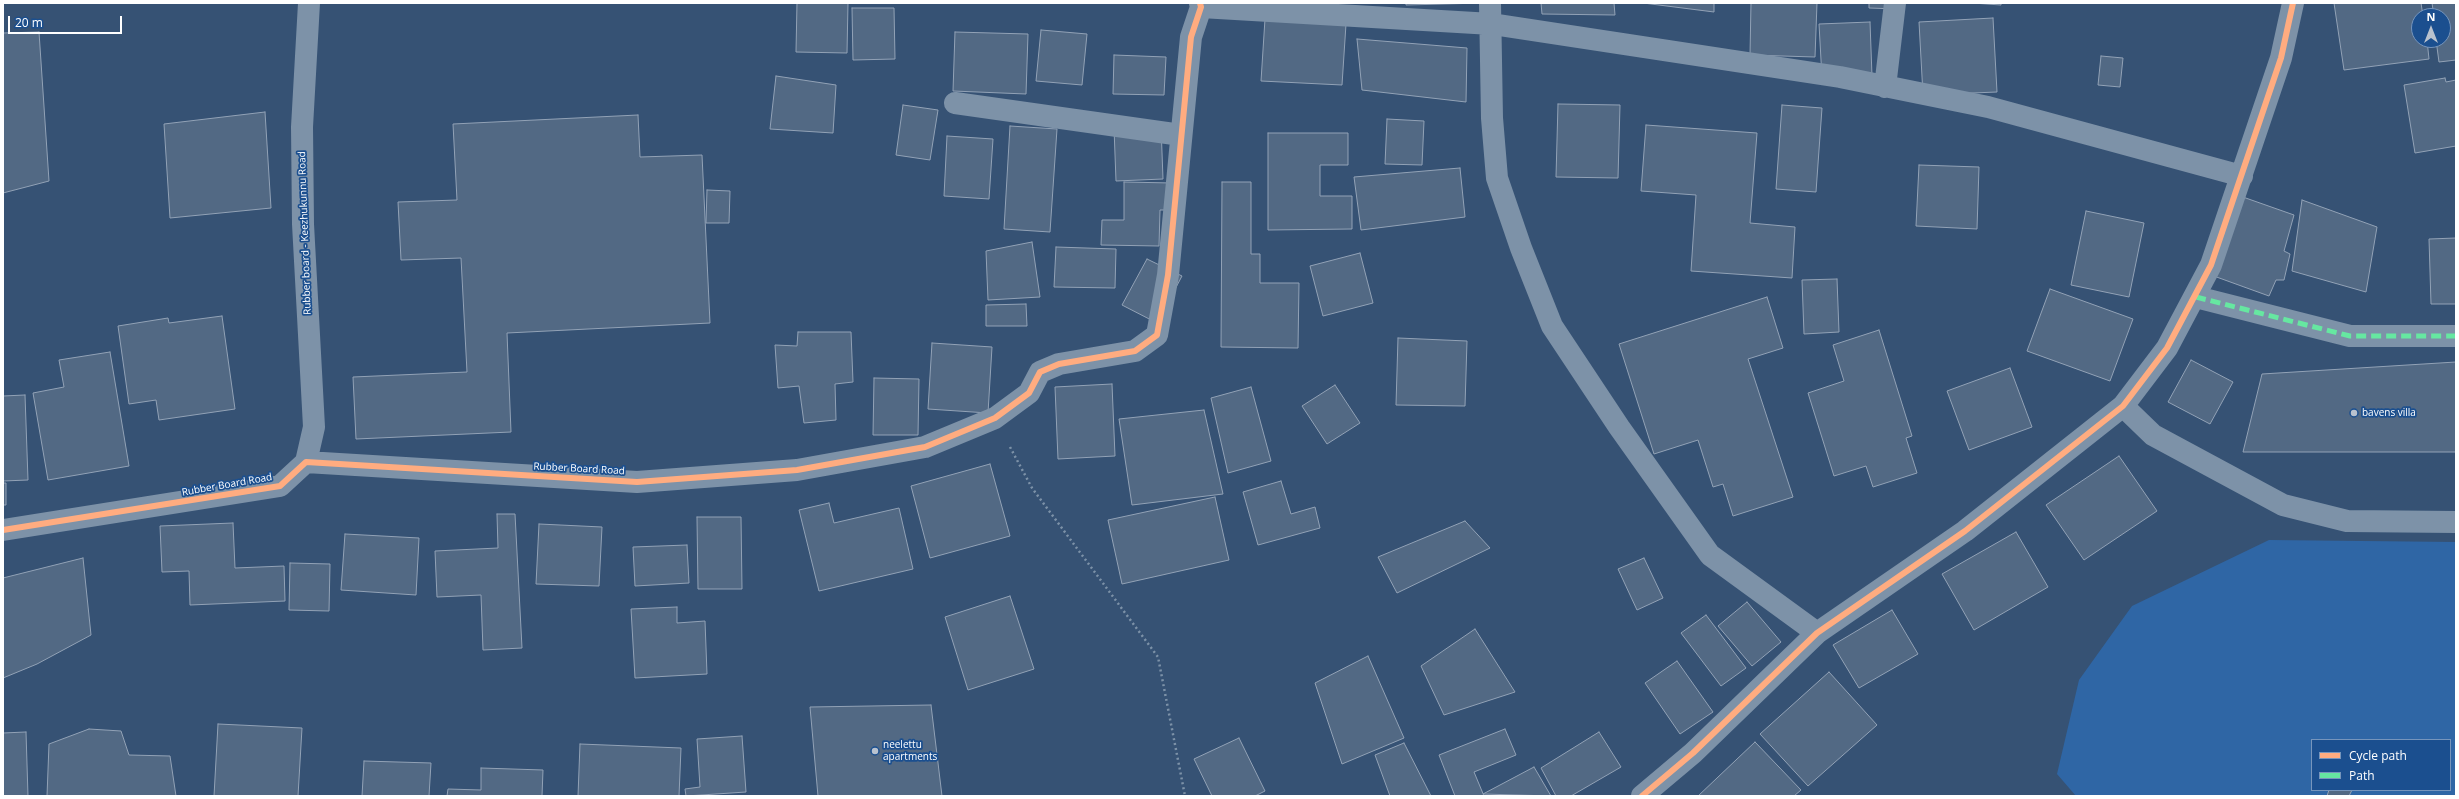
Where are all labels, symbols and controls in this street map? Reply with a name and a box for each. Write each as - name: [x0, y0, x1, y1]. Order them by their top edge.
- scale bar: [10, 8, 124, 34]
- north arrow: [2411, 8, 2451, 48]
- text: N: [2427, 9, 2435, 24]
- text: 20 m: [15, 14, 43, 31]
- street label: Rubber board - Keezhukunnu Road: [296, 151, 314, 315]
- place label: bavens villa: [2362, 407, 2416, 419]
- marker: bavens villa: [2349, 408, 2359, 418]
- street label: Rubber Board Road: [533, 461, 625, 477]
- street label: Rubber Board Road: [181, 471, 273, 499]
- place label: neelettu apartments: [883, 739, 937, 762]
- legend: [2311, 739, 2451, 791]
- marker: neelettu apartments: [870, 746, 880, 756]
- text: Cycle path: [2349, 747, 2407, 764]
- text: Path: [2349, 767, 2375, 784]

